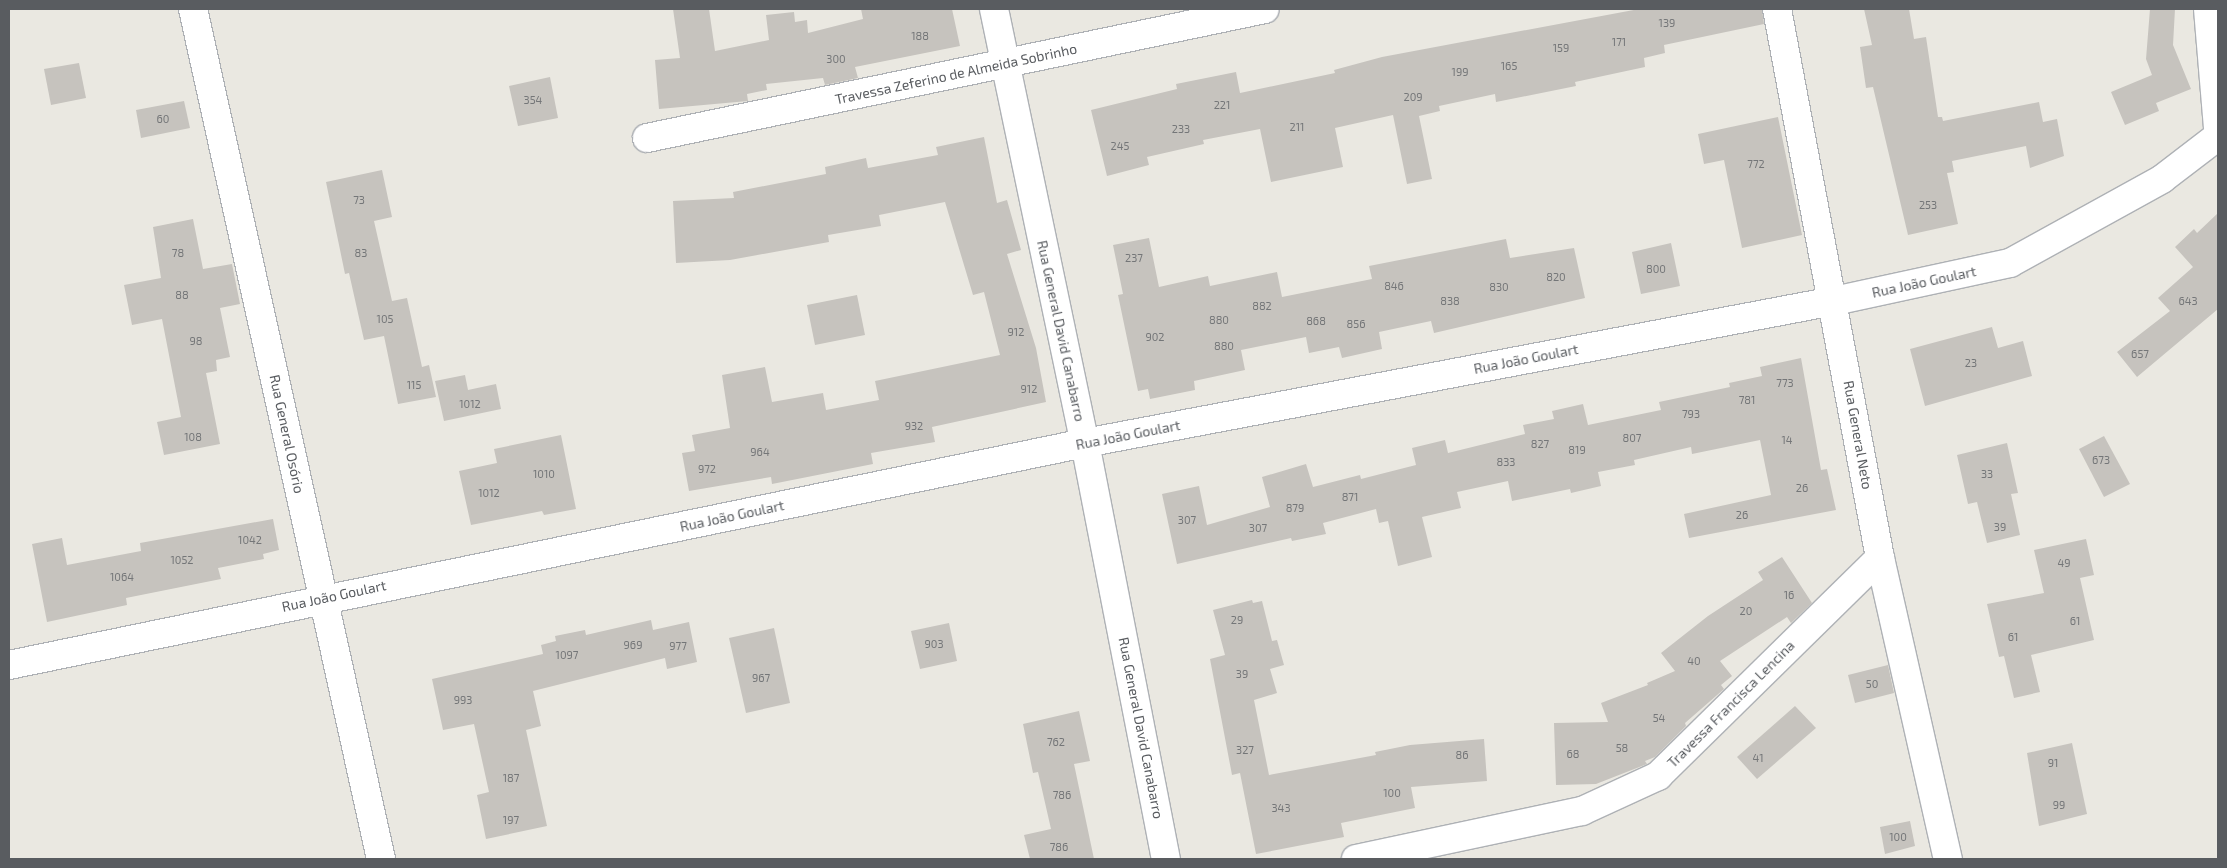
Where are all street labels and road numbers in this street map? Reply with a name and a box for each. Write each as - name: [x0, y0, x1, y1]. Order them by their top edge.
- street label: Travessa Zeferino de Almeida Sobrinho: [833, 40, 1079, 108]
- street label: Rua General David Canabarro: [1034, 239, 1088, 423]
- street label: Rua João Goulart: [1870, 263, 1978, 301]
- street label: Rua João Goulart: [1472, 341, 1580, 377]
- street label: Rua General Osório: [266, 373, 308, 495]
- street label: Rua General Neto: [1840, 379, 1876, 491]
- street label: Rua João Goulart: [1074, 417, 1182, 453]
- street label: Rua João Goulart: [678, 497, 786, 535]
- street label: Rua João Goulart: [280, 577, 388, 615]
- street label: Rua General David Canabarro: [1115, 636, 1167, 820]
- street label: Travessa Francisca Lencina: [1664, 637, 1798, 771]

